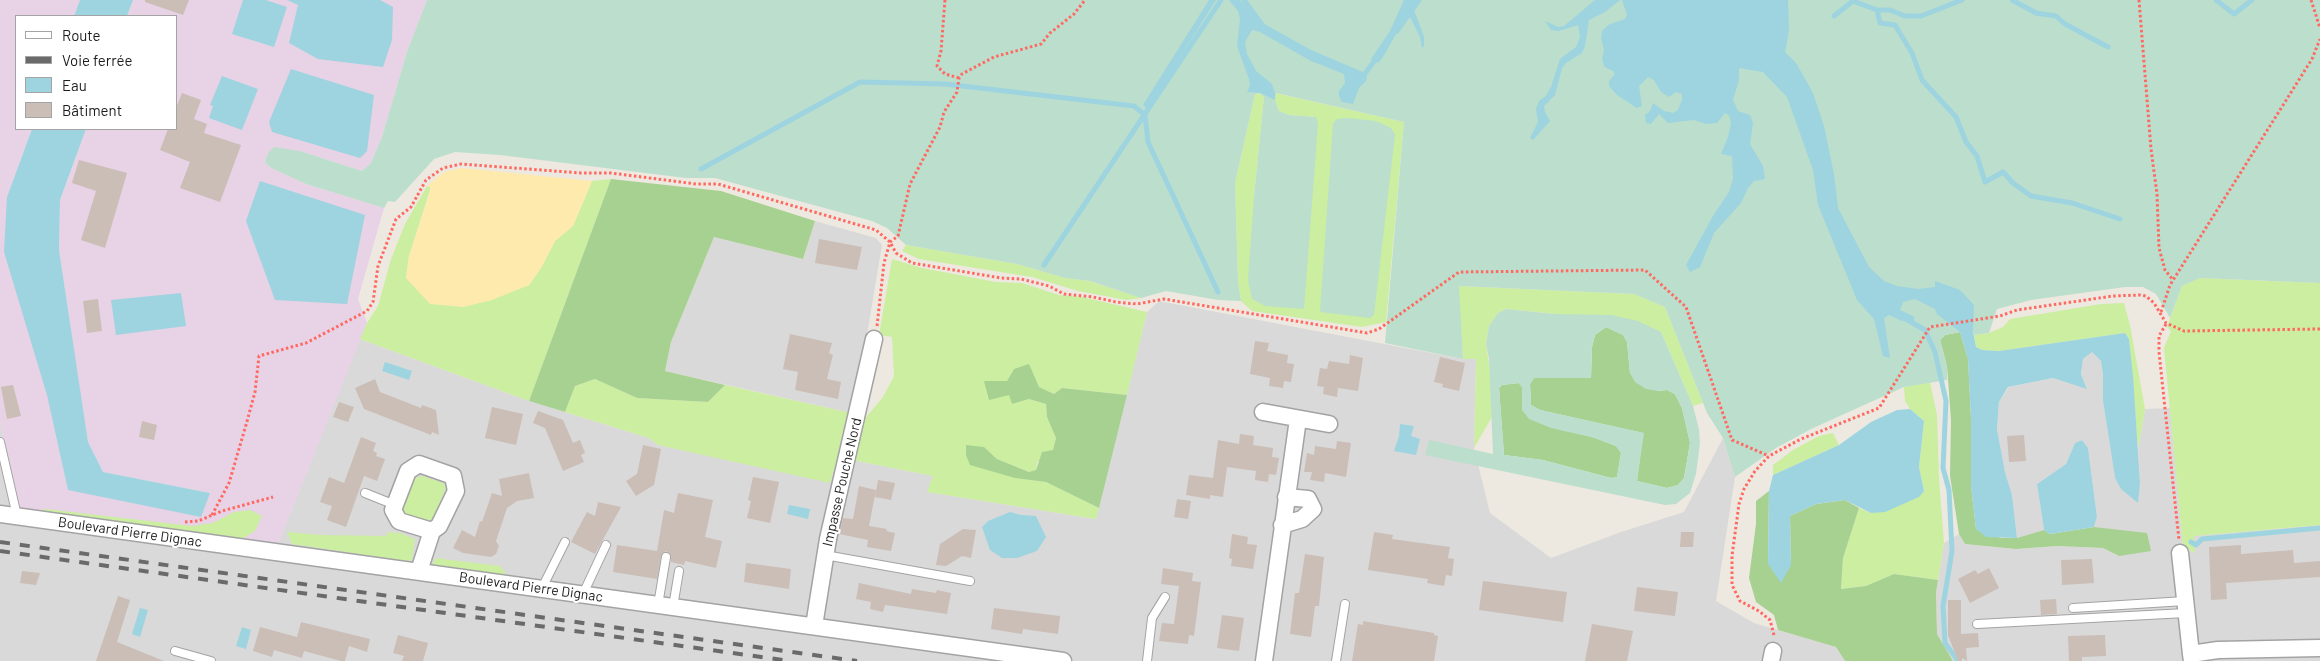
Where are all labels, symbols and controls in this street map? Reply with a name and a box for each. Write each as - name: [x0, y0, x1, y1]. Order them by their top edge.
- legend: [15, 15, 178, 130]
- text: Route: [62, 26, 101, 44]
- text: Voie ferrée: [62, 51, 133, 69]
- text: Eau: [62, 76, 87, 94]
- text: Bâtiment: [62, 101, 122, 119]
- street label: Impasse Pouche Nord: [819, 416, 865, 548]
- street label: Boulevard Pierre Dignac: [57, 514, 203, 550]
- street label: Boulevard Pierre Dignac: [458, 569, 604, 605]

